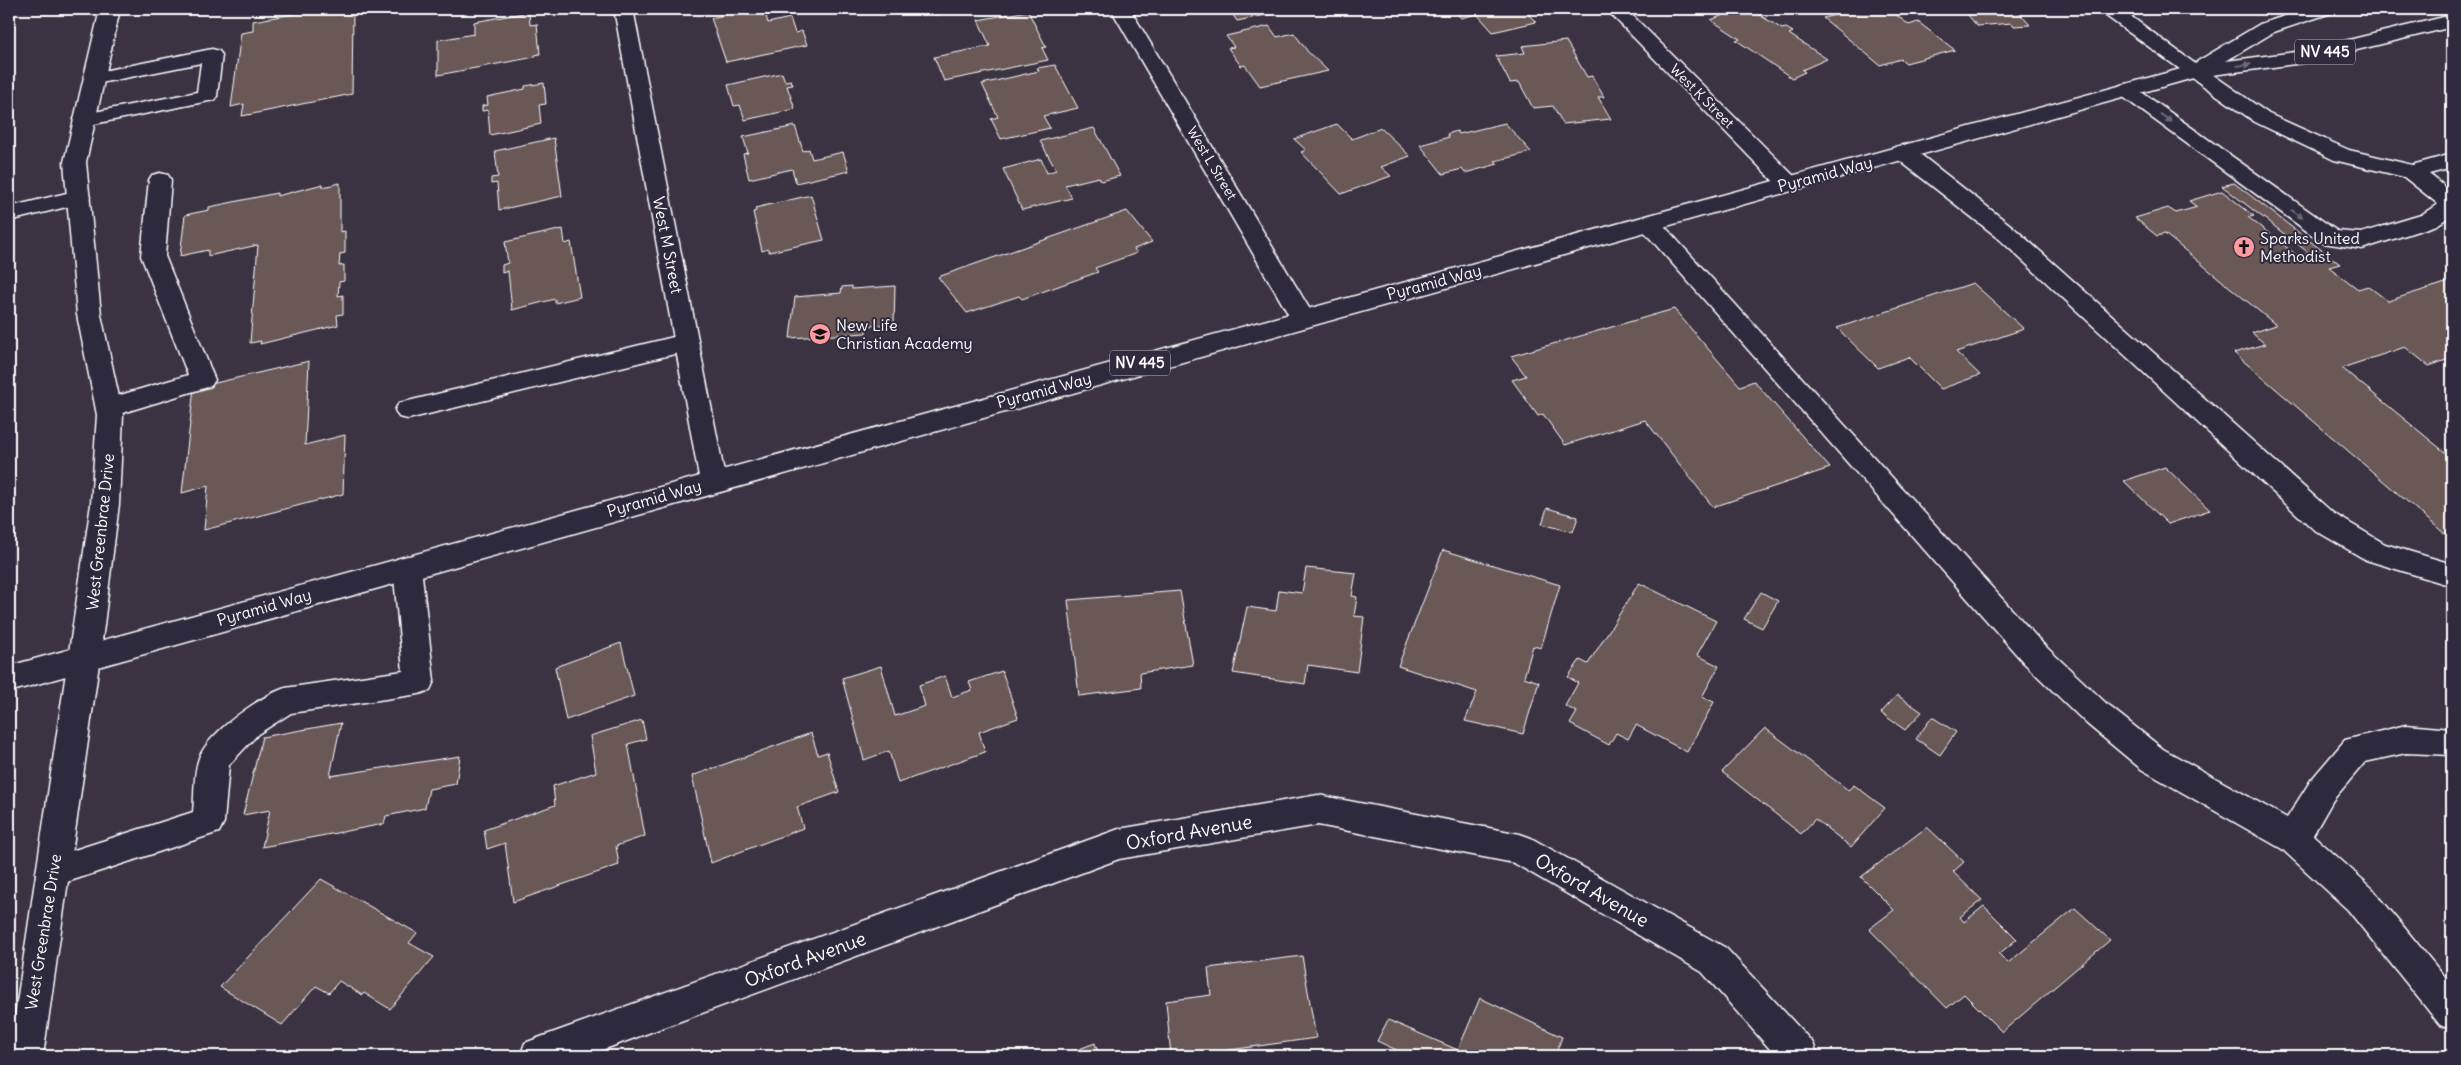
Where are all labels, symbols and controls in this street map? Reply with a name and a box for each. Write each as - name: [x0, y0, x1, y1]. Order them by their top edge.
- road number: NV 445: [2295, 40, 2355, 64]
- street label: West K Street: [1666, 60, 1738, 132]
- one-way arrow: [2236, 61, 2252, 69]
- one-way arrow: [2159, 113, 2172, 123]
- street label: West L Street: [1183, 123, 1241, 203]
- street label: Pyramid Way: [1775, 152, 1875, 196]
- street label: West M Street: [649, 195, 687, 296]
- one-way arrow: [2290, 208, 2303, 219]
- place label: Sparks United Methodist: [2260, 228, 2360, 266]
- church icon: Sparks United Methodist: [2232, 235, 2256, 259]
- street label: Pyramid Way: [1384, 260, 1484, 304]
- place label: New Life Christian Academy: [836, 315, 973, 353]
- school or university icon: New Life Christian Academy: [808, 322, 832, 346]
- road number: NV 445: [1110, 350, 1170, 376]
- street label: Pyramid Way: [994, 368, 1094, 412]
- street label: West Greenbrae Drive: [82, 453, 118, 611]
- street label: Pyramid Way: [605, 475, 703, 521]
- street label: Pyramid Way: [215, 584, 313, 630]
- street label: Oxford Avenue: [1124, 809, 1254, 855]
- street label: Oxford Avenue: [1531, 848, 1653, 932]
- street label: West Greenbrae Drive: [21, 853, 65, 1011]
- street label: Oxford Avenue: [741, 926, 869, 992]

